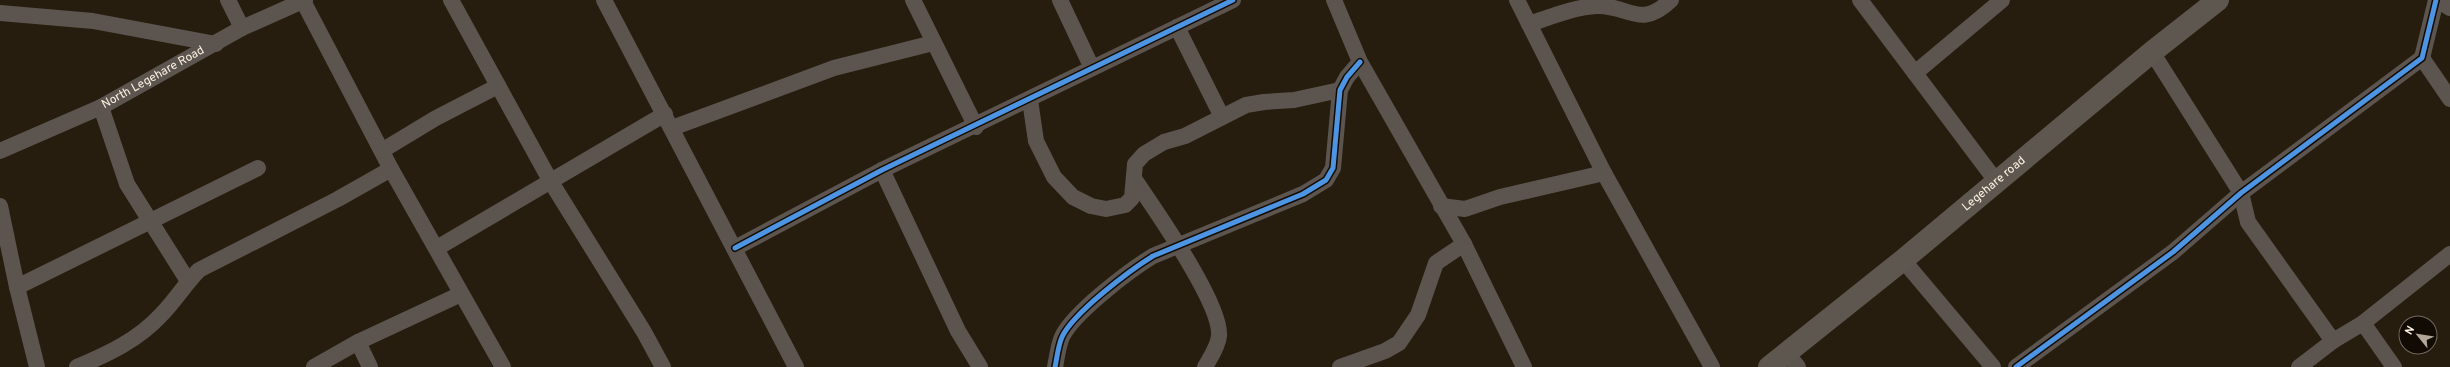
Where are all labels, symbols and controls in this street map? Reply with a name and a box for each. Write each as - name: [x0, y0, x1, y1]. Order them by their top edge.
- street label: North Legehare Road: [99, 43, 207, 113]
- street label: Legehare road: [1959, 153, 2029, 215]
- north arrow: [2398, 315, 2438, 355]
- text: N: [2402, 324, 2418, 337]

